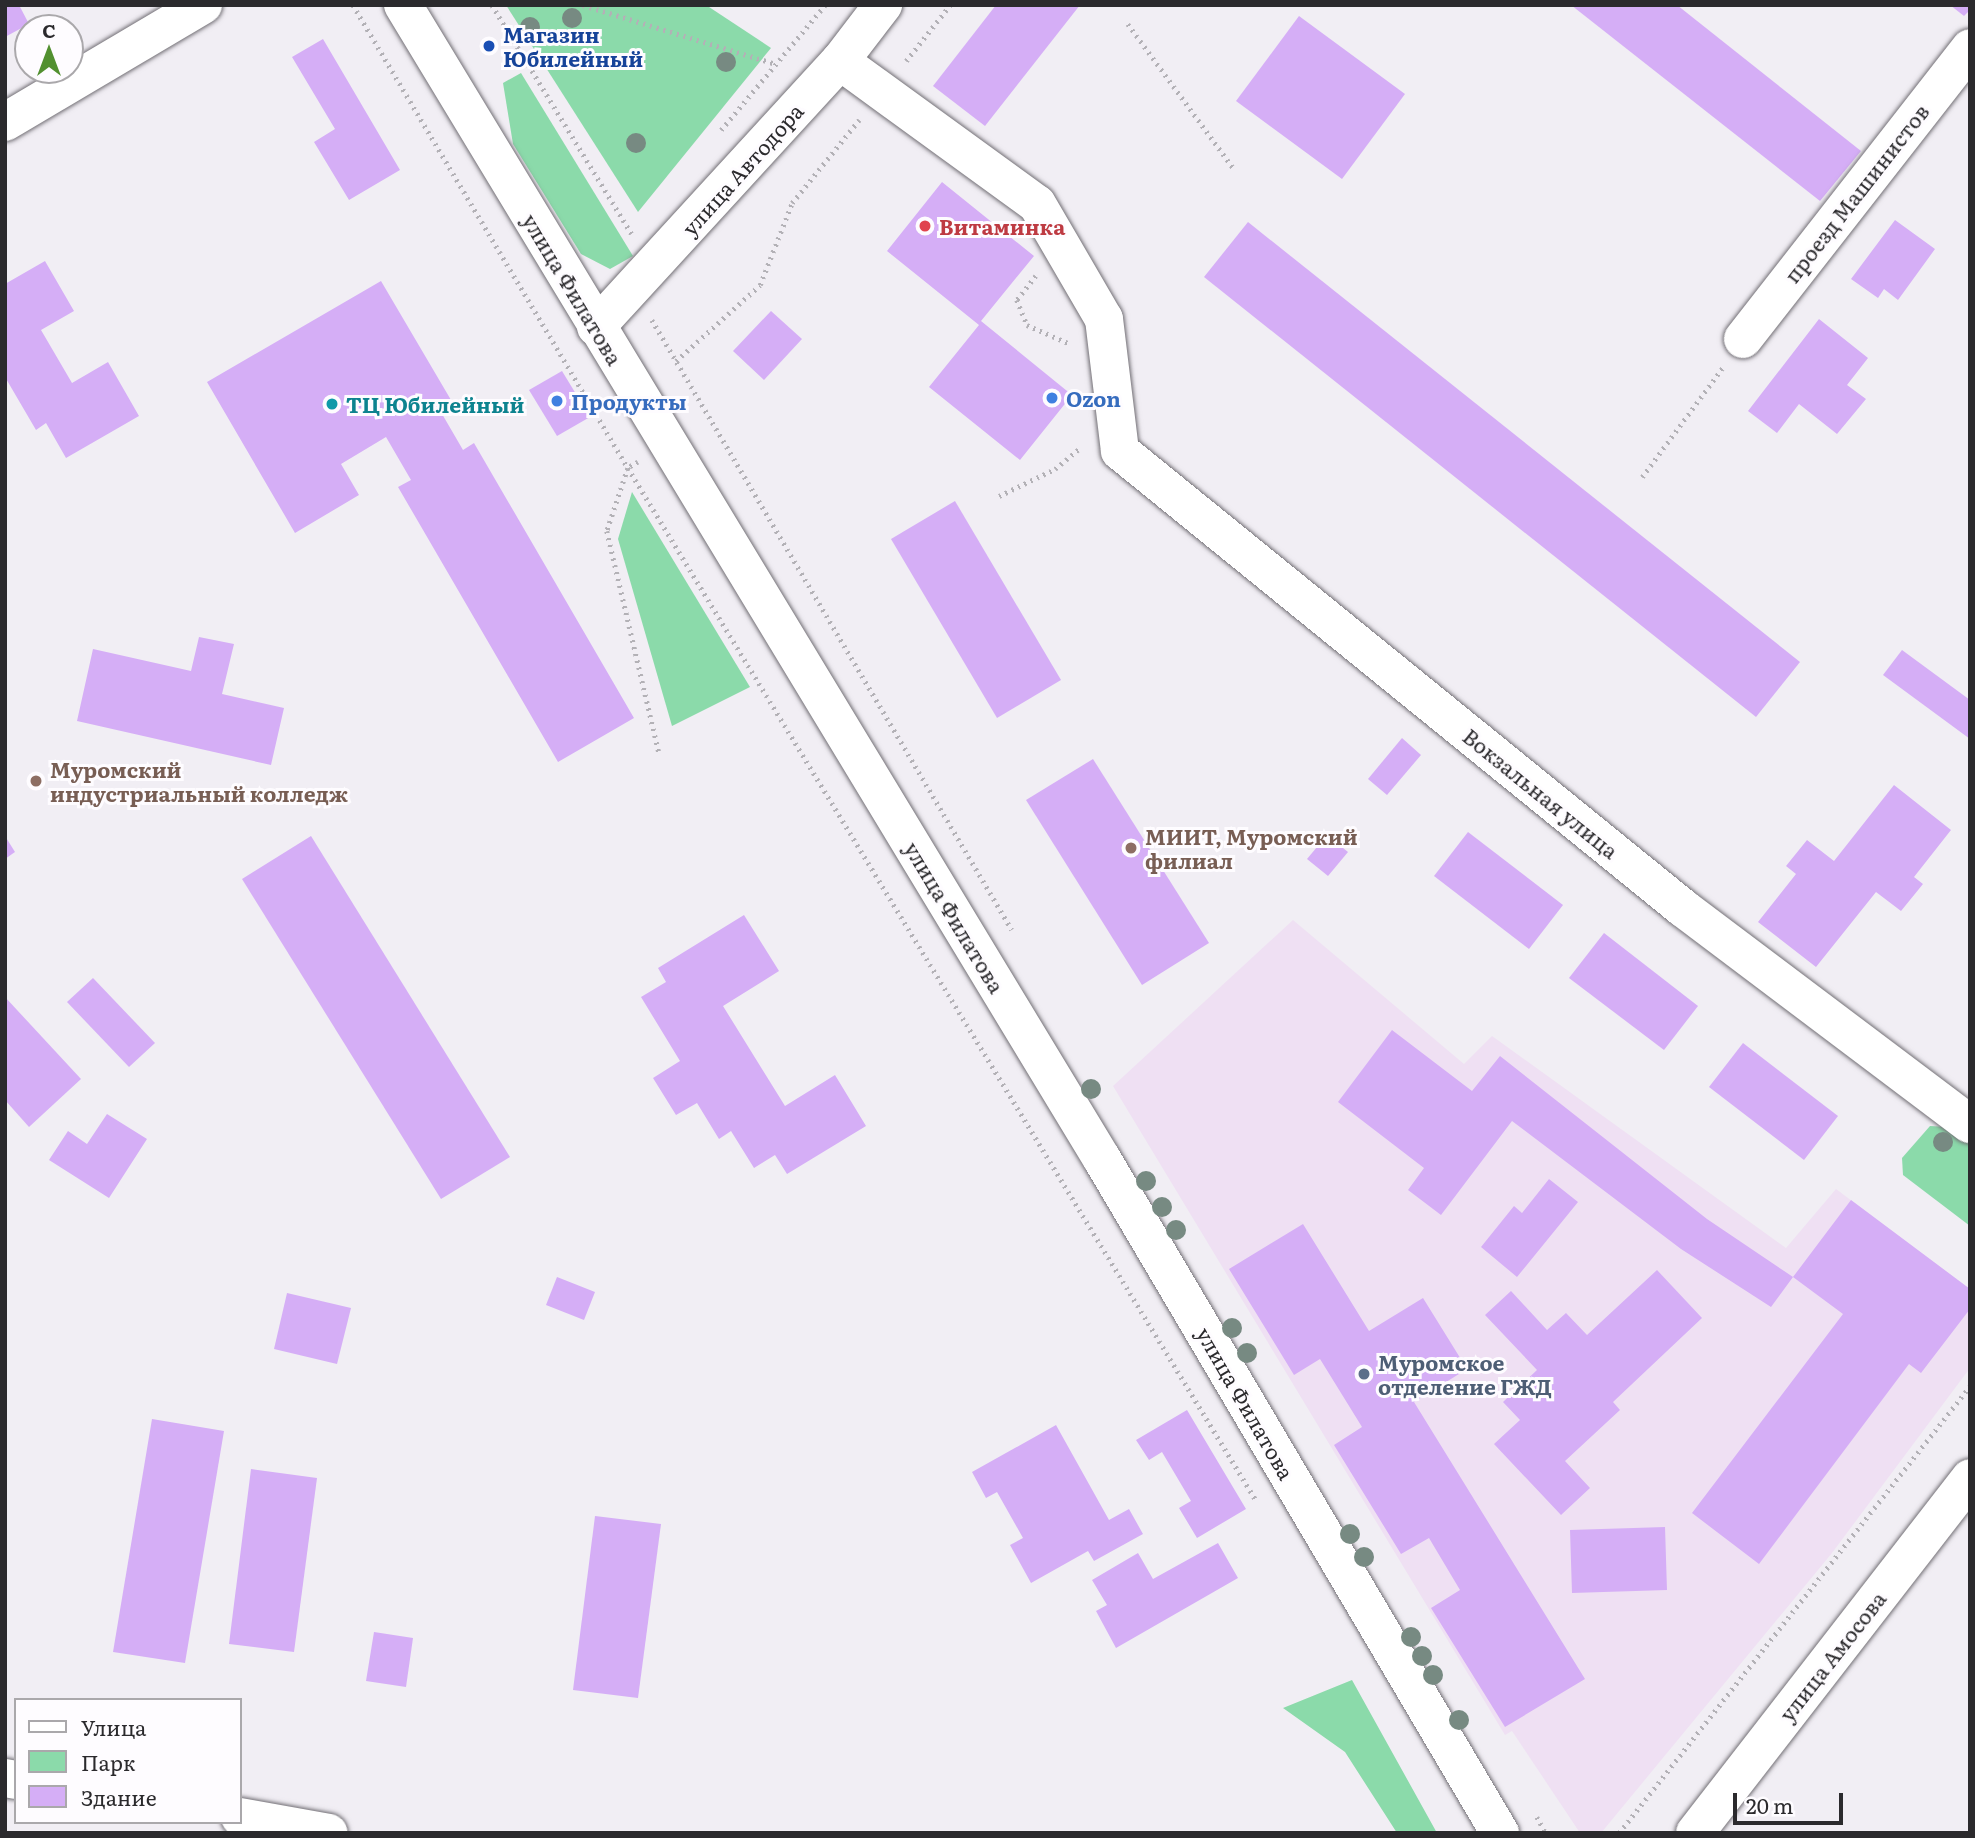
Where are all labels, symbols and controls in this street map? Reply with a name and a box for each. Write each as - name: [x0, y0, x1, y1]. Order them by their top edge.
- north arrow: [14, 14, 84, 84]
- text: С: [42, 16, 56, 44]
- place label: Магазин Юбилейный: [503, 21, 643, 71]
- marker: Магазин Юбилейный: [481, 38, 497, 54]
- street label: улица Автодора: [676, 98, 808, 240]
- street label: проезд Машинистов: [1778, 99, 1934, 287]
- street label: улица Филатова: [518, 209, 628, 369]
- place label: Витаминка: [939, 213, 1065, 239]
- marker: Витаминка: [917, 218, 933, 234]
- place label: Ozon: [1066, 385, 1121, 411]
- place label: Продукты: [571, 388, 686, 414]
- marker: Ozon: [1044, 390, 1060, 406]
- place label: ТЦ Юбилейный: [346, 391, 524, 417]
- marker: Продукты: [549, 393, 565, 409]
- marker: ТЦ Юбилейный: [324, 396, 340, 412]
- street label: Вокзальная улица: [1458, 723, 1624, 863]
- place label: Муромский индустриальный колледж: [50, 756, 348, 806]
- marker: Муромский индустриальный колледж: [28, 773, 44, 789]
- place label: МИИТ, Муромский филиал: [1145, 823, 1358, 873]
- street label: улица Филатова: [900, 837, 1010, 997]
- marker: МИИТ, Муромский филиал: [1123, 840, 1139, 856]
- street label: улица Филатова: [1192, 1322, 1300, 1484]
- place label: Муромское отделение ГЖД: [1378, 1349, 1552, 1399]
- marker: Муромское отделение ГЖД: [1356, 1366, 1372, 1382]
- street label: улица Амосова: [1773, 1586, 1891, 1726]
- legend: [14, 1698, 242, 1824]
- text: Улица: [81, 1711, 146, 1742]
- text: Парк: [81, 1746, 135, 1777]
- scale bar: [1737, 1778, 1847, 1822]
- text: Здание: [81, 1781, 157, 1812]
- text: 20 m: [1746, 1789, 1793, 1820]

